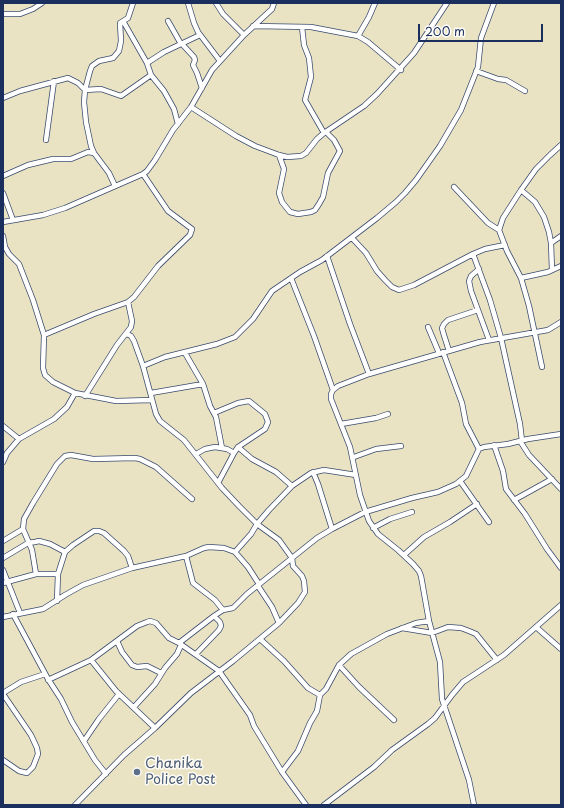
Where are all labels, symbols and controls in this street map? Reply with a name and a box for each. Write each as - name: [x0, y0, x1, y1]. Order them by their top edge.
- scale bar: [420, 16, 545, 42]
- text: 200 m: [425, 22, 465, 40]
- place label: Chanika Police Post: [145, 756, 216, 788]
- marker: Chanika Police Post: [132, 767, 142, 777]

